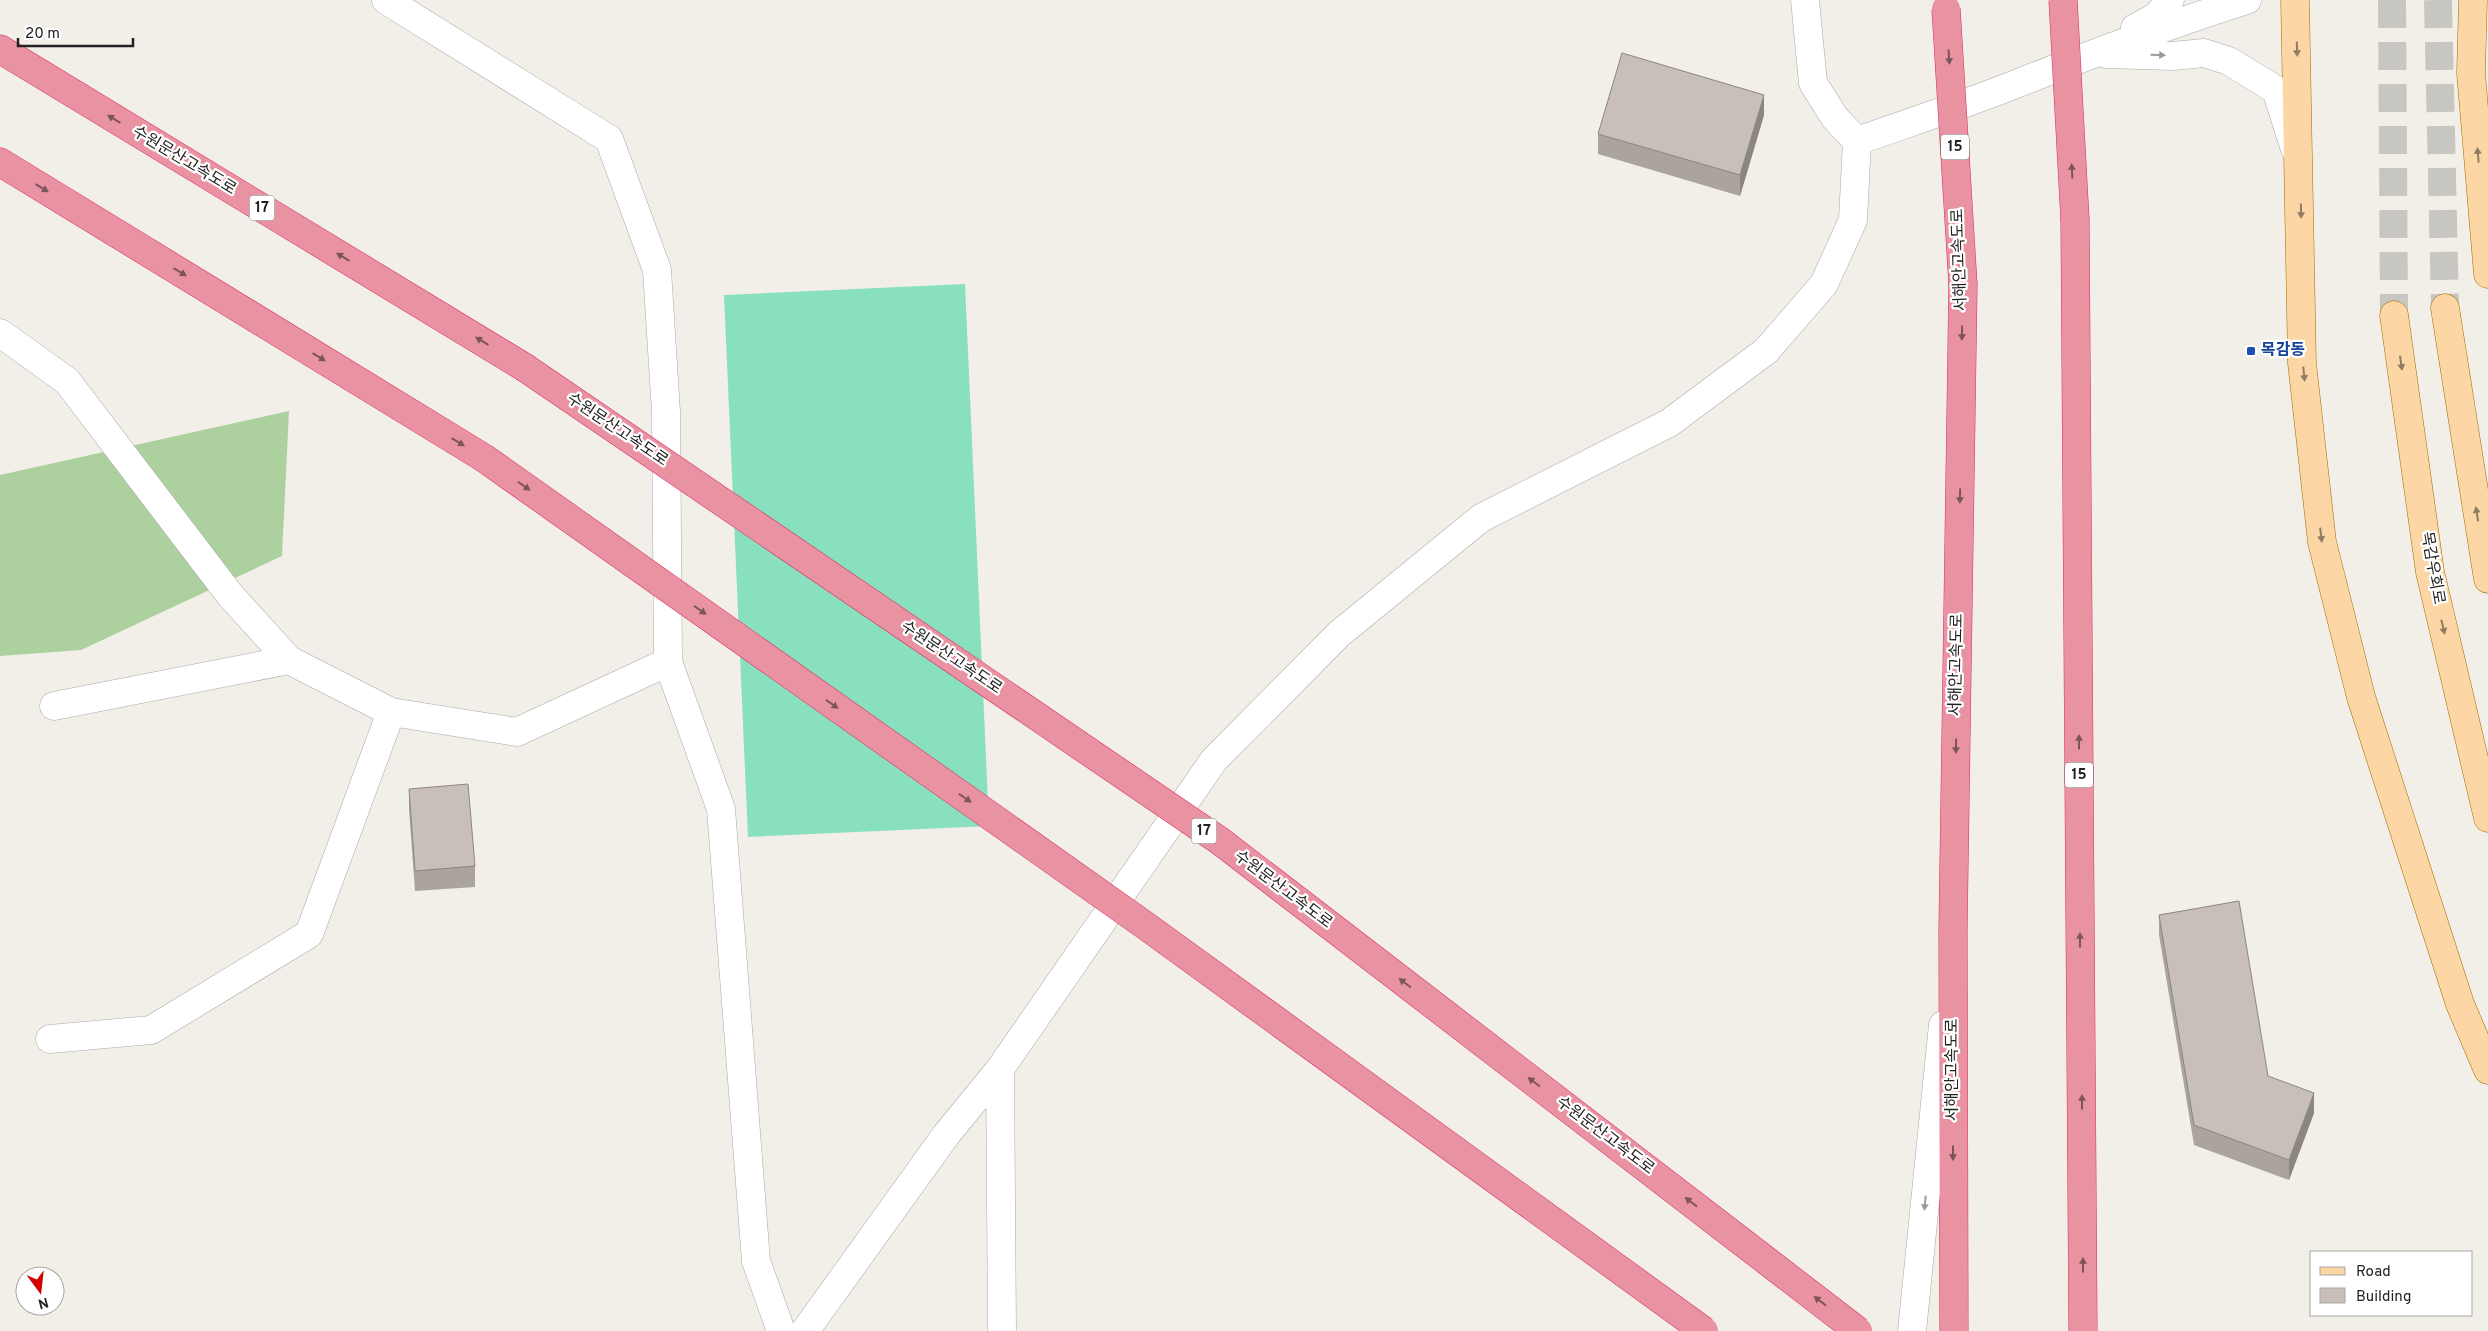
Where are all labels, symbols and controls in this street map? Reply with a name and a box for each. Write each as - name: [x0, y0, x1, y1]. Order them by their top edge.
- scale bar: [18, 15, 132, 47]
- text: 20 m: [25, 25, 60, 44]
- one-way arrow: [2293, 41, 2301, 57]
- one-way arrow: [1946, 50, 1954, 66]
- one-way arrow: [2150, 52, 2166, 60]
- one-way arrow: [108, 114, 121, 123]
- street label: 수원문산고속도로: [128, 122, 240, 200]
- road number: 15: [1941, 134, 1969, 160]
- one-way arrow: [2474, 147, 2482, 163]
- one-way arrow: [2067, 163, 2075, 179]
- one-way arrow: [35, 183, 48, 192]
- road number: 17: [250, 196, 274, 220]
- one-way arrow: [2297, 203, 2305, 219]
- street label: 서해안고속도로: [1948, 208, 1972, 312]
- one-way arrow: [337, 253, 350, 262]
- one-way arrow: [174, 268, 187, 277]
- one-way arrow: [1958, 326, 1966, 342]
- one-way arrow: [476, 337, 489, 346]
- place label: 목감동: [2261, 341, 2305, 361]
- marker: 목감동: [2245, 345, 2257, 357]
- one-way arrow: [312, 352, 326, 362]
- one-way arrow: [2397, 355, 2405, 371]
- one-way arrow: [2300, 366, 2308, 382]
- street label: 수원문산고속도로: [563, 389, 672, 471]
- one-way arrow: [451, 437, 464, 446]
- one-way arrow: [517, 481, 531, 491]
- one-way arrow: [1956, 488, 1964, 504]
- one-way arrow: [2472, 505, 2480, 521]
- one-way arrow: [2317, 527, 2325, 543]
- street label: 목감우회로: [2416, 530, 2448, 606]
- one-way arrow: [693, 605, 707, 615]
- street label: 서해안고속도로: [1946, 613, 1968, 717]
- street label: 수원문산고속도로: [897, 617, 1006, 699]
- one-way arrow: [2439, 620, 2447, 635]
- one-way arrow: [826, 699, 839, 709]
- one-way arrow: [2075, 734, 2083, 750]
- one-way arrow: [1952, 738, 1960, 754]
- road number: 15: [2065, 762, 2093, 788]
- one-way arrow: [958, 793, 972, 803]
- road number: 17: [1192, 818, 1216, 844]
- street label: 수원문산고속도로: [1230, 847, 1336, 934]
- one-way arrow: [2076, 932, 2084, 948]
- one-way arrow: [1399, 978, 1412, 989]
- street label: 서해안고속도로: [1943, 1018, 1963, 1122]
- one-way arrow: [1527, 1077, 1541, 1087]
- street label: 수원문산고속도로: [1552, 1093, 1658, 1180]
- one-way arrow: [2078, 1094, 2086, 1110]
- one-way arrow: [1949, 1146, 1957, 1162]
- one-way arrow: [1921, 1196, 1929, 1212]
- one-way arrow: [1684, 1197, 1698, 1207]
- legend: [2310, 1251, 2473, 1316]
- one-way arrow: [2079, 1257, 2087, 1273]
- text: Road: [2356, 1263, 2391, 1282]
- north arrow: [15, 1266, 65, 1316]
- text: Building: [2356, 1288, 2411, 1307]
- text: N: [36, 1293, 50, 1312]
- one-way arrow: [1814, 1295, 1827, 1306]

